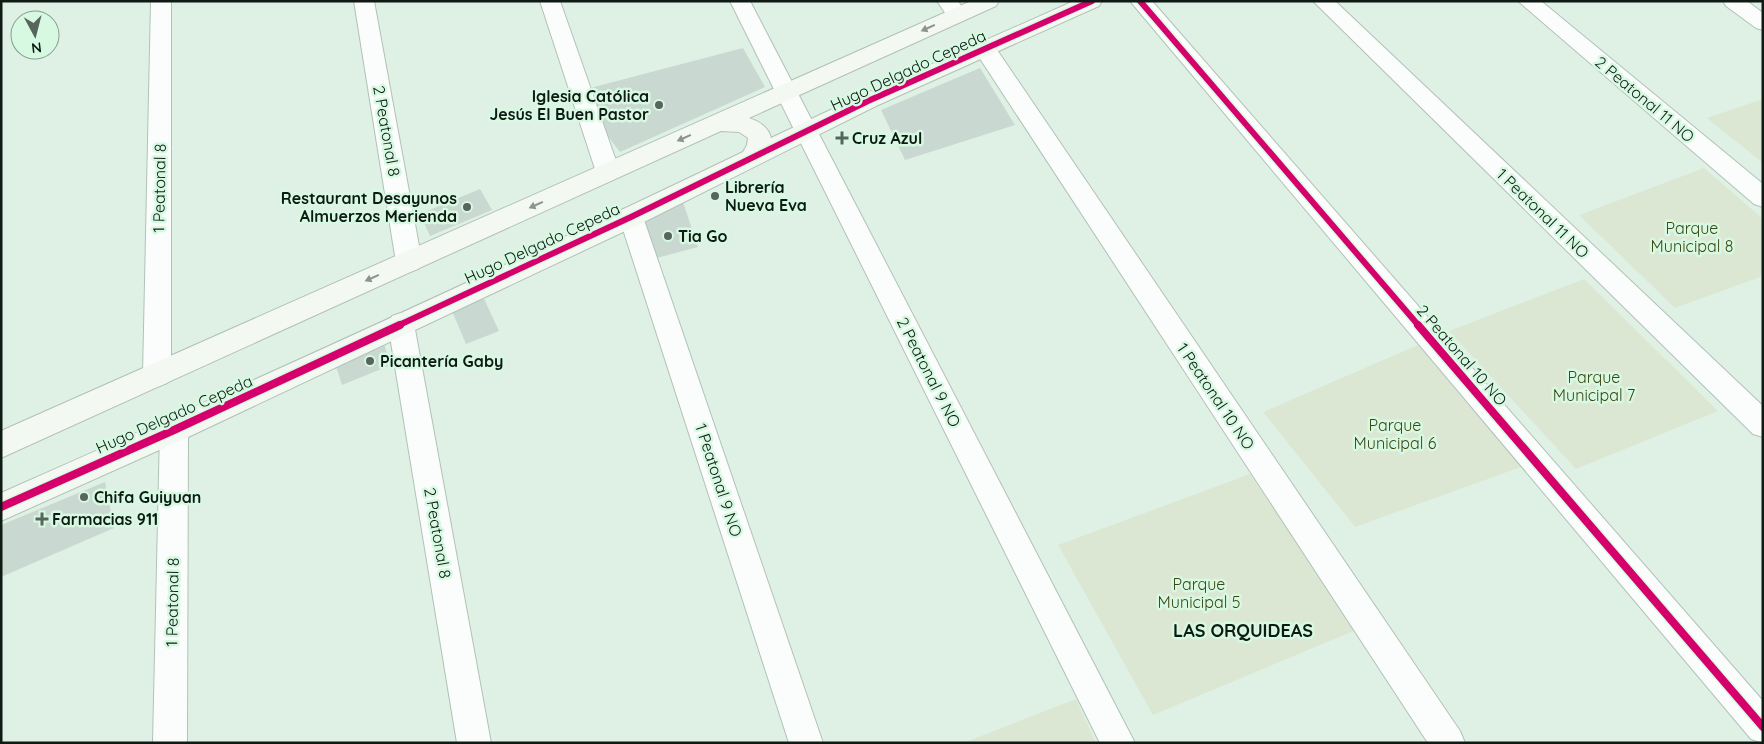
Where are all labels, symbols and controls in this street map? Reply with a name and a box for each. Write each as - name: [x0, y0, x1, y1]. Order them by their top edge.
- north arrow: [10, 10, 60, 60]
- street label: Hugo Delgado Cepeda: [827, 25, 989, 115]
- one-way arrow: [921, 25, 935, 33]
- text: N: [30, 38, 43, 57]
- street label: 2 Peatonal 11 NO: [1591, 52, 1699, 146]
- street label: 2 Peatonal 8: [369, 84, 405, 178]
- place label: Iglesia Católica Jesús El Buen Pastor: [489, 86, 649, 124]
- marker: Iglesia Católica Jesús El Buen Pastor: [653, 99, 665, 111]
- place label: Cruz Azul: [852, 128, 922, 148]
- marker: Cruz Azul: [836, 132, 848, 144]
- one-way arrow: [677, 134, 691, 142]
- street label: 1 Peatonal 8: [148, 143, 170, 233]
- street label: 1 Peatonal 11 NO: [1493, 164, 1593, 262]
- place label: Librería Nueva Eva: [725, 177, 807, 215]
- place label: Restaurant Desayunos Almuerzos Merienda: [281, 188, 457, 226]
- marker: Librería Nueva Eva: [709, 190, 721, 202]
- street label: Hugo Delgado Cepeda: [461, 198, 623, 288]
- marker: Restaurant Desayunos Almuerzos Merienda: [461, 201, 473, 213]
- one-way arrow: [529, 201, 543, 209]
- park label: Parque Municipal 8: [1651, 218, 1733, 256]
- place label: Tia Go: [678, 226, 727, 246]
- marker: Tia Go: [662, 230, 674, 242]
- one-way arrow: [365, 275, 379, 283]
- street label: 2 Peatonal 10 NO: [1413, 300, 1511, 410]
- street label: 2 Peatonal 9 NO: [893, 314, 965, 430]
- street label: 1 Peatonal 10 NO: [1173, 339, 1259, 453]
- place label: Picantería Gaby: [380, 351, 503, 371]
- marker: Picantería Gaby: [364, 355, 376, 367]
- park label: Parque Municipal 7: [1553, 367, 1635, 405]
- street label: Hugo Delgado Cepeda: [93, 370, 255, 458]
- park label: Parque Municipal 6: [1354, 415, 1437, 453]
- street label: 1 Peatonal 9 NO: [691, 421, 747, 539]
- street label: 2 Peatonal 8: [420, 486, 456, 580]
- place label: Chifa Guiyuan: [94, 487, 201, 507]
- marker: Chifa Guiyuan: [78, 491, 90, 503]
- place label: Farmacias 911: [52, 509, 158, 529]
- marker: Farmacias 911: [36, 513, 48, 525]
- street label: 1 Peatonal 8: [161, 557, 183, 647]
- park label: Parque Municipal 5: [1158, 574, 1240, 612]
- district label: LAS ORQUIDEAS: [1173, 619, 1313, 642]

